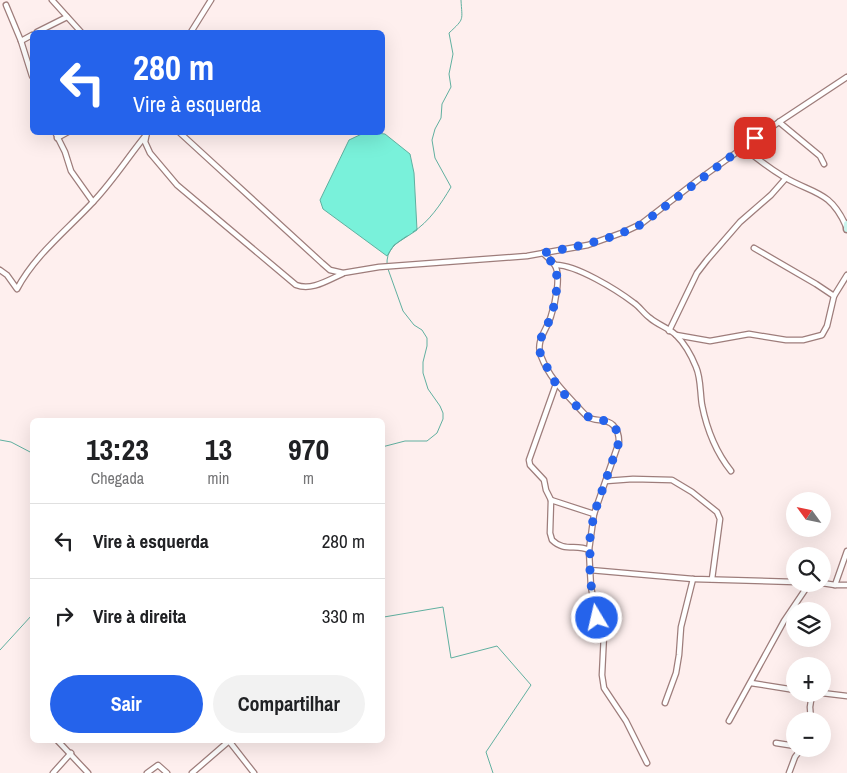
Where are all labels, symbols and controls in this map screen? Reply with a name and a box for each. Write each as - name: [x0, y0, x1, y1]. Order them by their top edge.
- text: 280 m: [133, 44, 214, 91]
- icon: left: [50, 50, 115, 115]
- text: Vire à esquerda: [133, 89, 261, 119]
- pin: [734, 117, 776, 159]
- icon: arrive: [741, 124, 769, 152]
- text: 13:23: [86, 429, 149, 469]
- text: 13: [205, 429, 232, 469]
- text: 970: [288, 429, 329, 469]
- text: Chegada: [91, 467, 144, 489]
- text: min: [207, 467, 229, 489]
- text: m: [303, 467, 314, 489]
- north arrow: [786, 492, 831, 538]
- map controls: [786, 492, 831, 757]
- icon: left: [50, 527, 78, 555]
- text: Vire à esquerda: [93, 528, 209, 554]
- text: 280 m: [322, 528, 365, 554]
- button: search: [786, 547, 831, 592]
- position arrow: [570, 591, 622, 643]
- icon: right: [50, 602, 78, 630]
- button: layers: [786, 602, 831, 647]
- text: Vire à direita: [93, 603, 186, 629]
- text: 330 m: [322, 603, 365, 629]
- button: +: [786, 657, 831, 702]
- button: Sair: [50, 675, 203, 733]
- button: Compartilhar: [213, 675, 365, 733]
- button: −: [786, 712, 831, 757]

